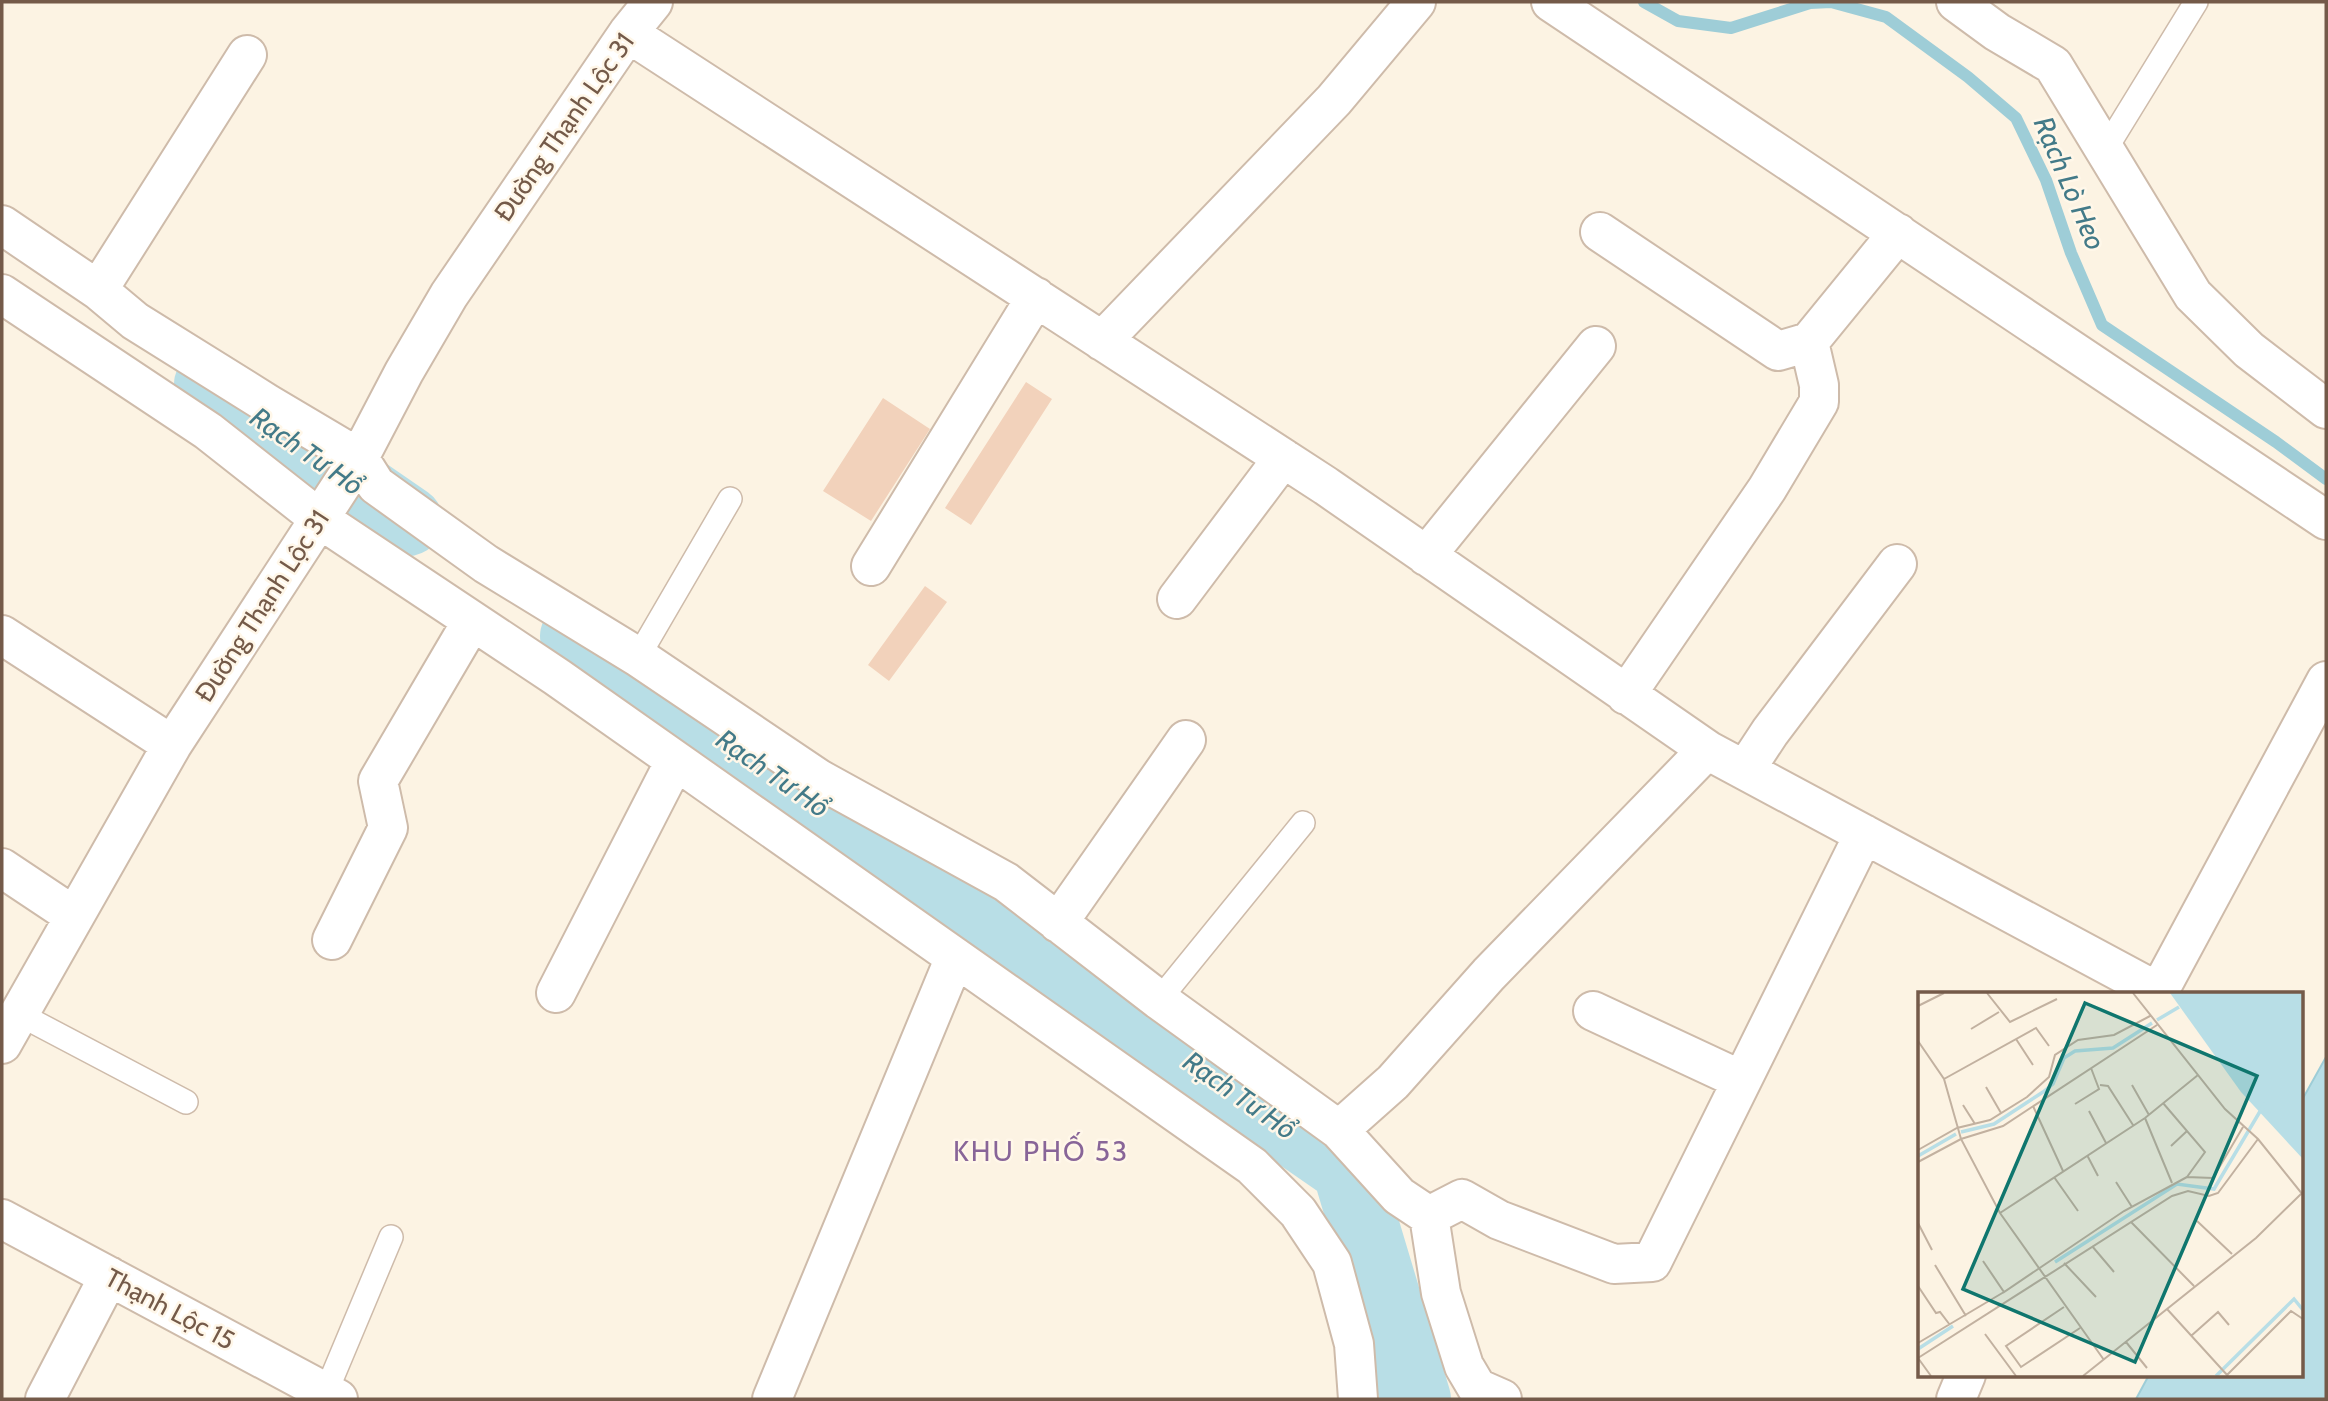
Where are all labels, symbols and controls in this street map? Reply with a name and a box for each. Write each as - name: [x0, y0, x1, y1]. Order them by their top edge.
- street label: Đường Thạnh Lộc 31: [487, 27, 641, 227]
- water label: Rạch Lò Heo: [2027, 111, 2113, 255]
- water label: Rạch Tư Hổ: [244, 400, 371, 503]
- street label: Đường Thạnh Lộc 31: [188, 504, 336, 708]
- water label: Rạch Tư Hổ: [710, 722, 837, 825]
- inset map: [1918, 992, 2304, 1376]
- water label: Rạch Tư Hổ: [1177, 1044, 1304, 1147]
- district label: KHU PHỐ 53: [953, 1132, 1129, 1168]
- street label: Thạnh Lộc 15: [100, 1262, 240, 1356]

